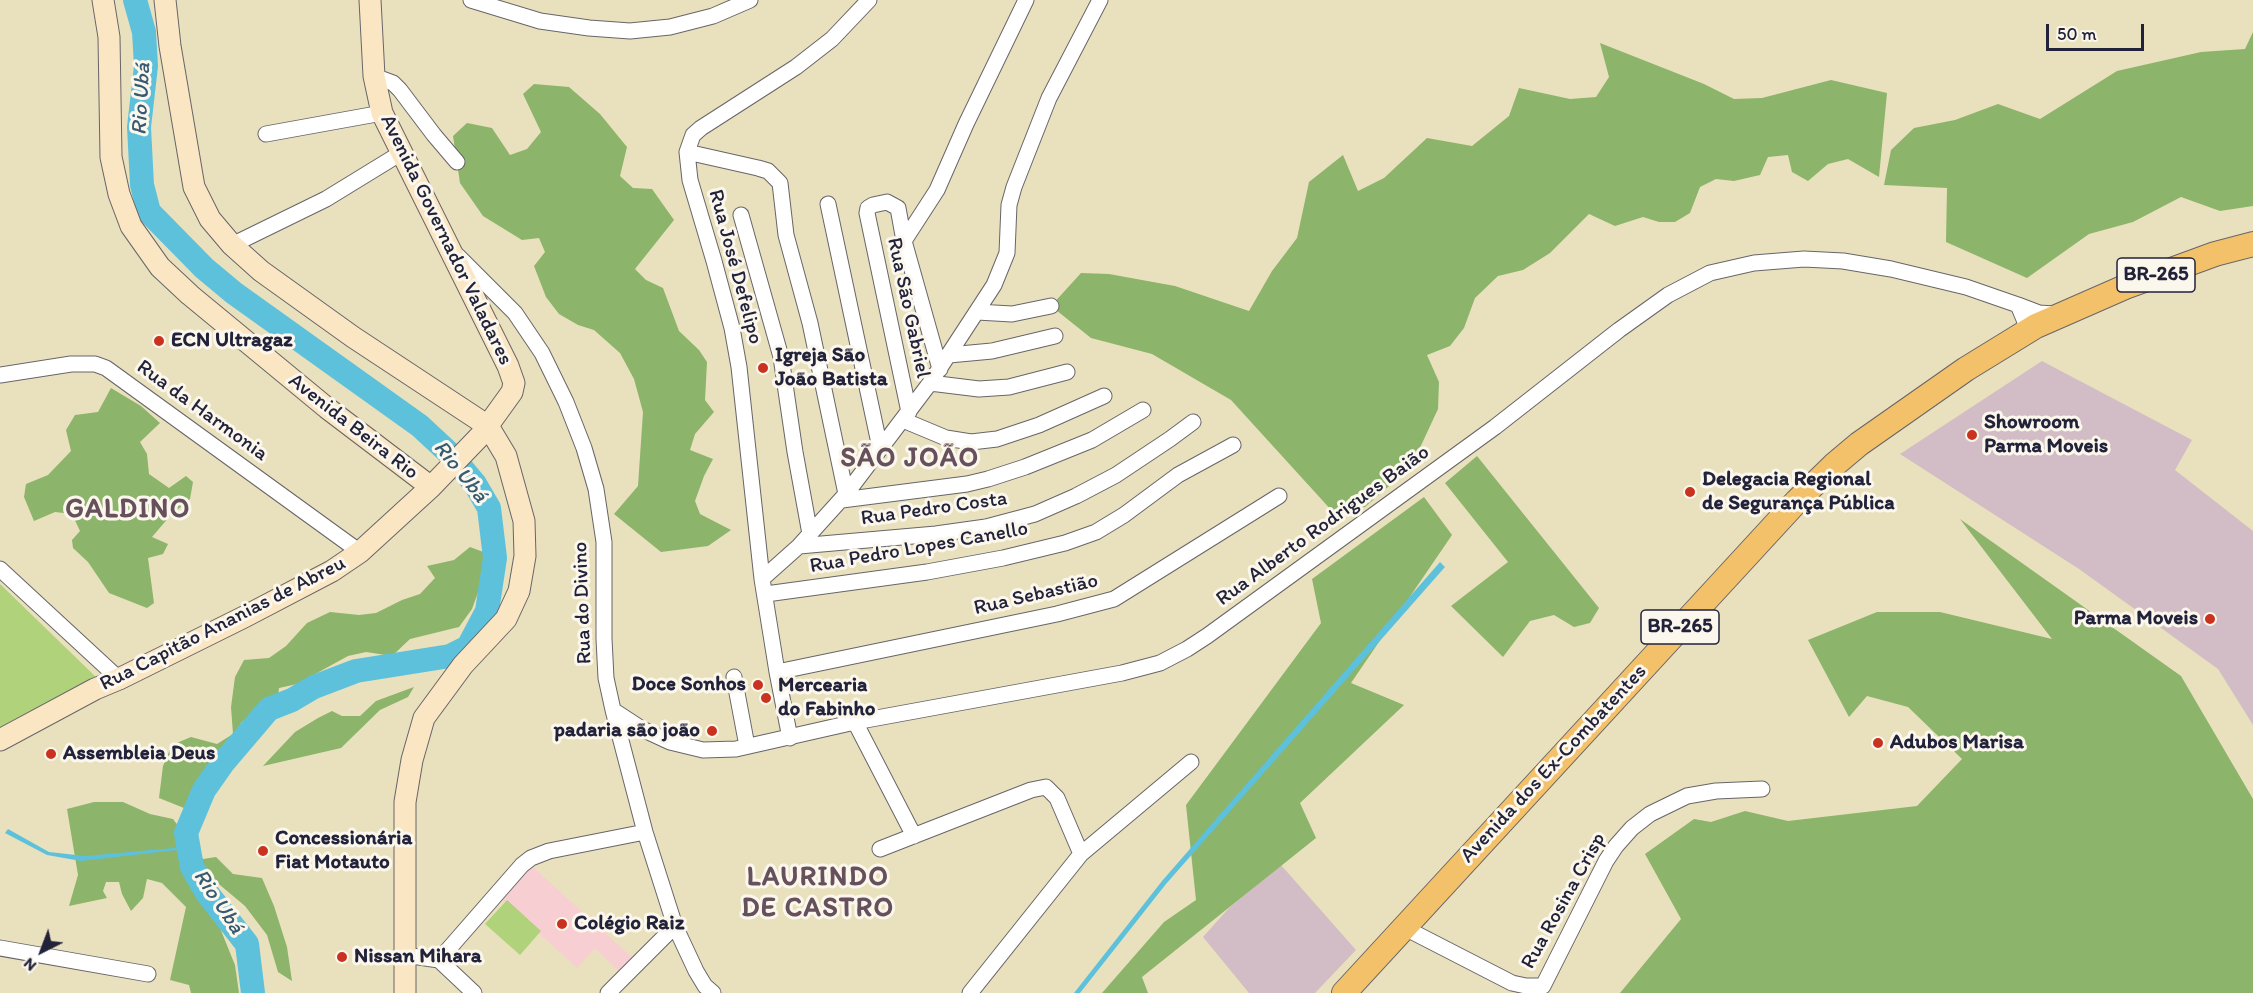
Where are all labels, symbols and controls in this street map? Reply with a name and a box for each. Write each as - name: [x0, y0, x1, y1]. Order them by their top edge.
- scale bar: [2049, 12, 2146, 50]
- text: 50 m: [2057, 23, 2097, 45]
- water label: Rio Ubá: [127, 62, 157, 136]
- street label: Avenida Governador Valadares: [374, 111, 518, 369]
- street label: Rua José Defelipo: [702, 187, 768, 347]
- street label: Rua São Gabriel: [881, 235, 935, 381]
- road number: BR-265: [2117, 258, 2195, 292]
- place label: ECN Ultragaz: [171, 328, 293, 354]
- marker: ECN Ultragaz: [152, 334, 166, 348]
- place label: Igreja São João Batista: [775, 343, 888, 393]
- street label: Rua da Harmonia: [131, 355, 273, 467]
- marker: Igreja São João Batista: [756, 361, 770, 375]
- street label: Avenida Beira Rio: [283, 368, 423, 486]
- place label: Showroom Parma Moveis: [1984, 410, 2108, 460]
- marker: Showroom Parma Moveis: [1965, 428, 1979, 442]
- water label: Rio Ubá: [427, 436, 493, 508]
- street label: Rua Alberto Rodrigues Baião: [1211, 440, 1435, 612]
- district label: SÃO JOÃO: [840, 443, 980, 475]
- place label: Delegacia Regional de Segurança Pública: [1702, 467, 1895, 517]
- marker: Delegacia Regional de Segurança Pública: [1683, 485, 1697, 499]
- street label: Rua Pedro Costa: [859, 486, 1009, 532]
- district label: GALDINO: [67, 494, 189, 526]
- street label: Rua Pedro Lopes Canello: [808, 516, 1030, 580]
- street label: Rua do Divino: [568, 541, 598, 665]
- street label: Rua Capitão Ananias de Abreu: [96, 551, 350, 697]
- street label: Rua Sebastião: [971, 568, 1101, 622]
- place label: Parma Moveis: [2074, 606, 2198, 632]
- road number: BR-265: [1641, 610, 1719, 644]
- marker: Parma Moveis: [2203, 612, 2217, 626]
- street label: Avenida dos Ex-Combatentes: [1455, 660, 1653, 868]
- place label: Doce Sonhos: [632, 672, 746, 698]
- place label: Mercearia do Fabinho: [778, 673, 875, 723]
- marker: Doce Sonhos: [751, 678, 765, 692]
- marker: Mercearia do Fabinho: [759, 691, 773, 705]
- place label: padaria são joão: [554, 718, 700, 744]
- marker: padaria são joão: [705, 724, 719, 738]
- place label: Adubos Marisa: [1890, 730, 2024, 756]
- marker: Adubos Marisa: [1871, 736, 1885, 750]
- place label: Assembleia Deus: [63, 741, 215, 767]
- marker: Assembleia Deus: [44, 747, 58, 761]
- place label: Concessionária Fiat Motauto: [275, 826, 412, 876]
- street label: Rua Rosina Crisp: [1516, 829, 1612, 973]
- marker: Concessionária Fiat Motauto: [256, 844, 270, 858]
- district label: LAURINDO DE CASTRO: [741, 862, 895, 925]
- water label: Rio Ubá: [187, 865, 249, 939]
- place label: Colégio Raiz: [574, 911, 684, 937]
- marker: Colégio Raiz: [555, 917, 569, 931]
- north arrow: [12, 921, 72, 981]
- place label: Nissan Mihara: [354, 944, 482, 970]
- marker: Nissan Mihara: [335, 950, 349, 964]
- text: N: [19, 954, 40, 975]

